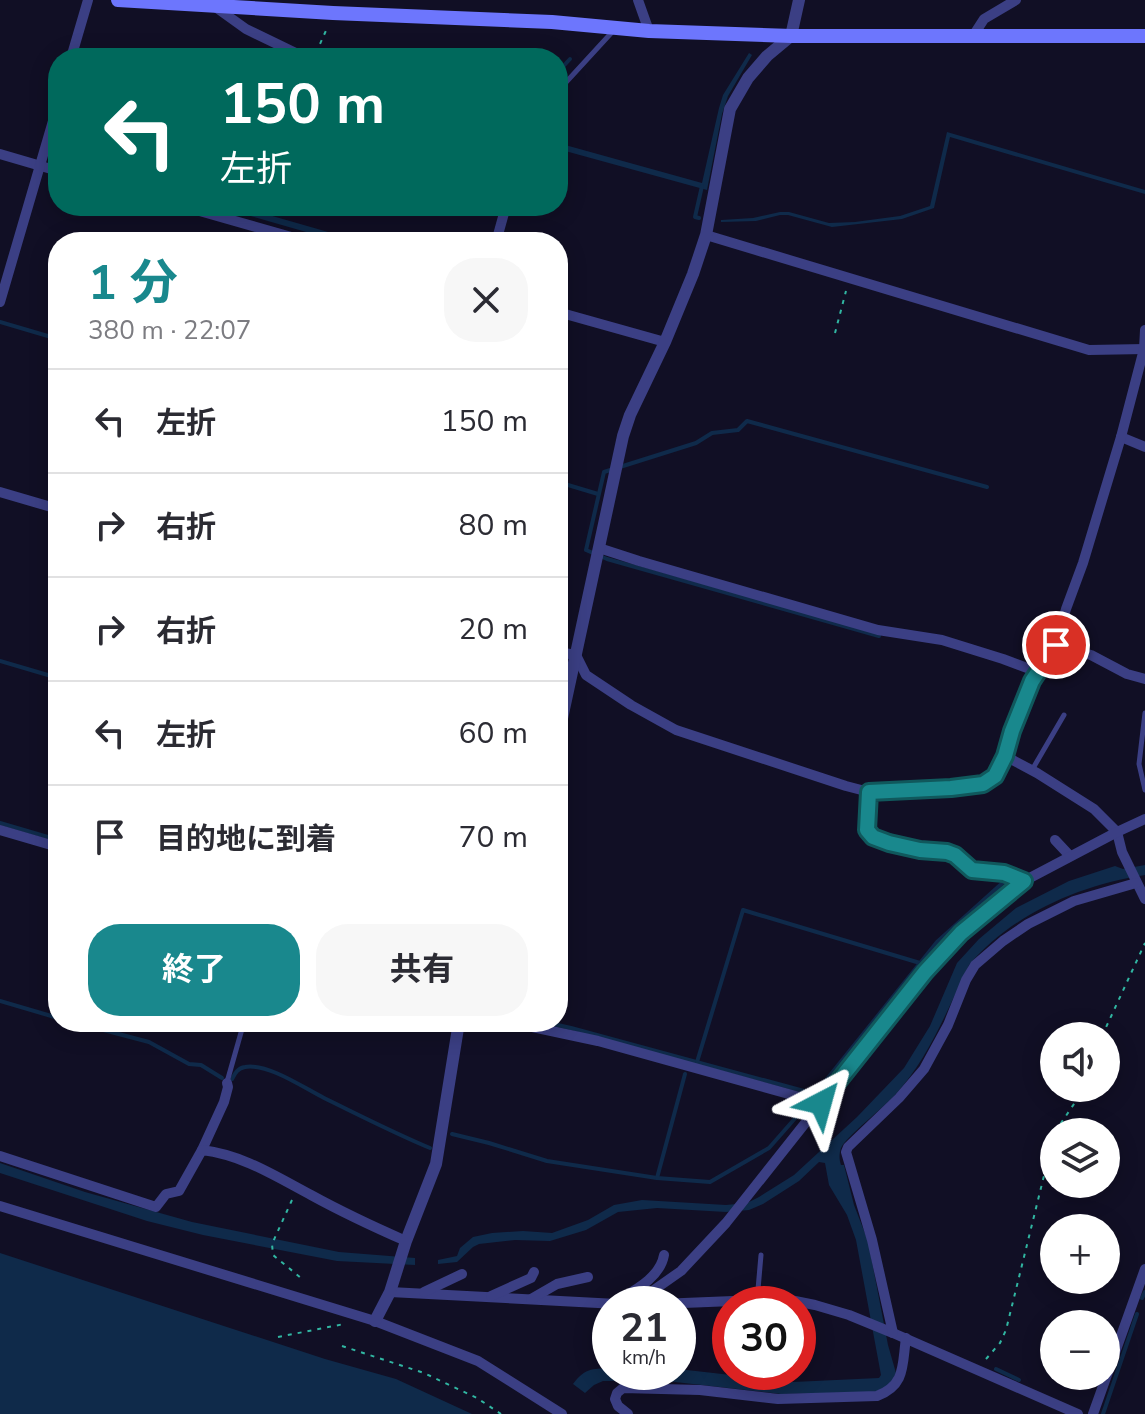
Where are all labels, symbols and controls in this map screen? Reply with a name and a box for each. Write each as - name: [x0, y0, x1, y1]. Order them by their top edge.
- text: 150 m: [220, 66, 385, 143]
- icon: left: [88, 80, 192, 184]
- text: 左折: [220, 145, 292, 194]
- text: 1 分: [88, 250, 178, 316]
- button: close: [444, 258, 528, 342]
- text: 380 m · 22:07: [88, 313, 251, 348]
- icon: left: [88, 399, 132, 443]
- text: 150 m: [441, 401, 528, 442]
- text: 左折: [156, 403, 216, 444]
- icon: right: [88, 503, 132, 547]
- text: 80 m: [459, 505, 528, 546]
- text: 右折: [156, 507, 216, 548]
- icon: right: [88, 607, 132, 651]
- text: 20 m: [459, 609, 528, 650]
- text: 右折: [156, 611, 216, 652]
- pin: [1022, 611, 1090, 679]
- icon: arrive: [1034, 623, 1078, 667]
- icon: left: [88, 711, 132, 755]
- text: 60 m: [459, 713, 528, 754]
- text: 左折: [156, 715, 216, 756]
- icon: arrive: [88, 815, 132, 859]
- text: 70 m: [459, 817, 528, 858]
- text: 目的地に到着: [156, 819, 336, 860]
- button: 終了: [88, 924, 300, 1016]
- button: 共有: [316, 924, 528, 1016]
- map controls: [1040, 1022, 1120, 1390]
- button: sound: [1040, 1022, 1120, 1102]
- position arrow: [779, 1061, 863, 1145]
- button: layers: [1040, 1118, 1120, 1198]
- button: +: [1040, 1214, 1120, 1294]
- speed limit sign: 30: [712, 1286, 816, 1390]
- text: 21: [620, 1301, 668, 1355]
- button: −: [1040, 1310, 1120, 1390]
- text: km/h: [622, 1344, 666, 1371]

